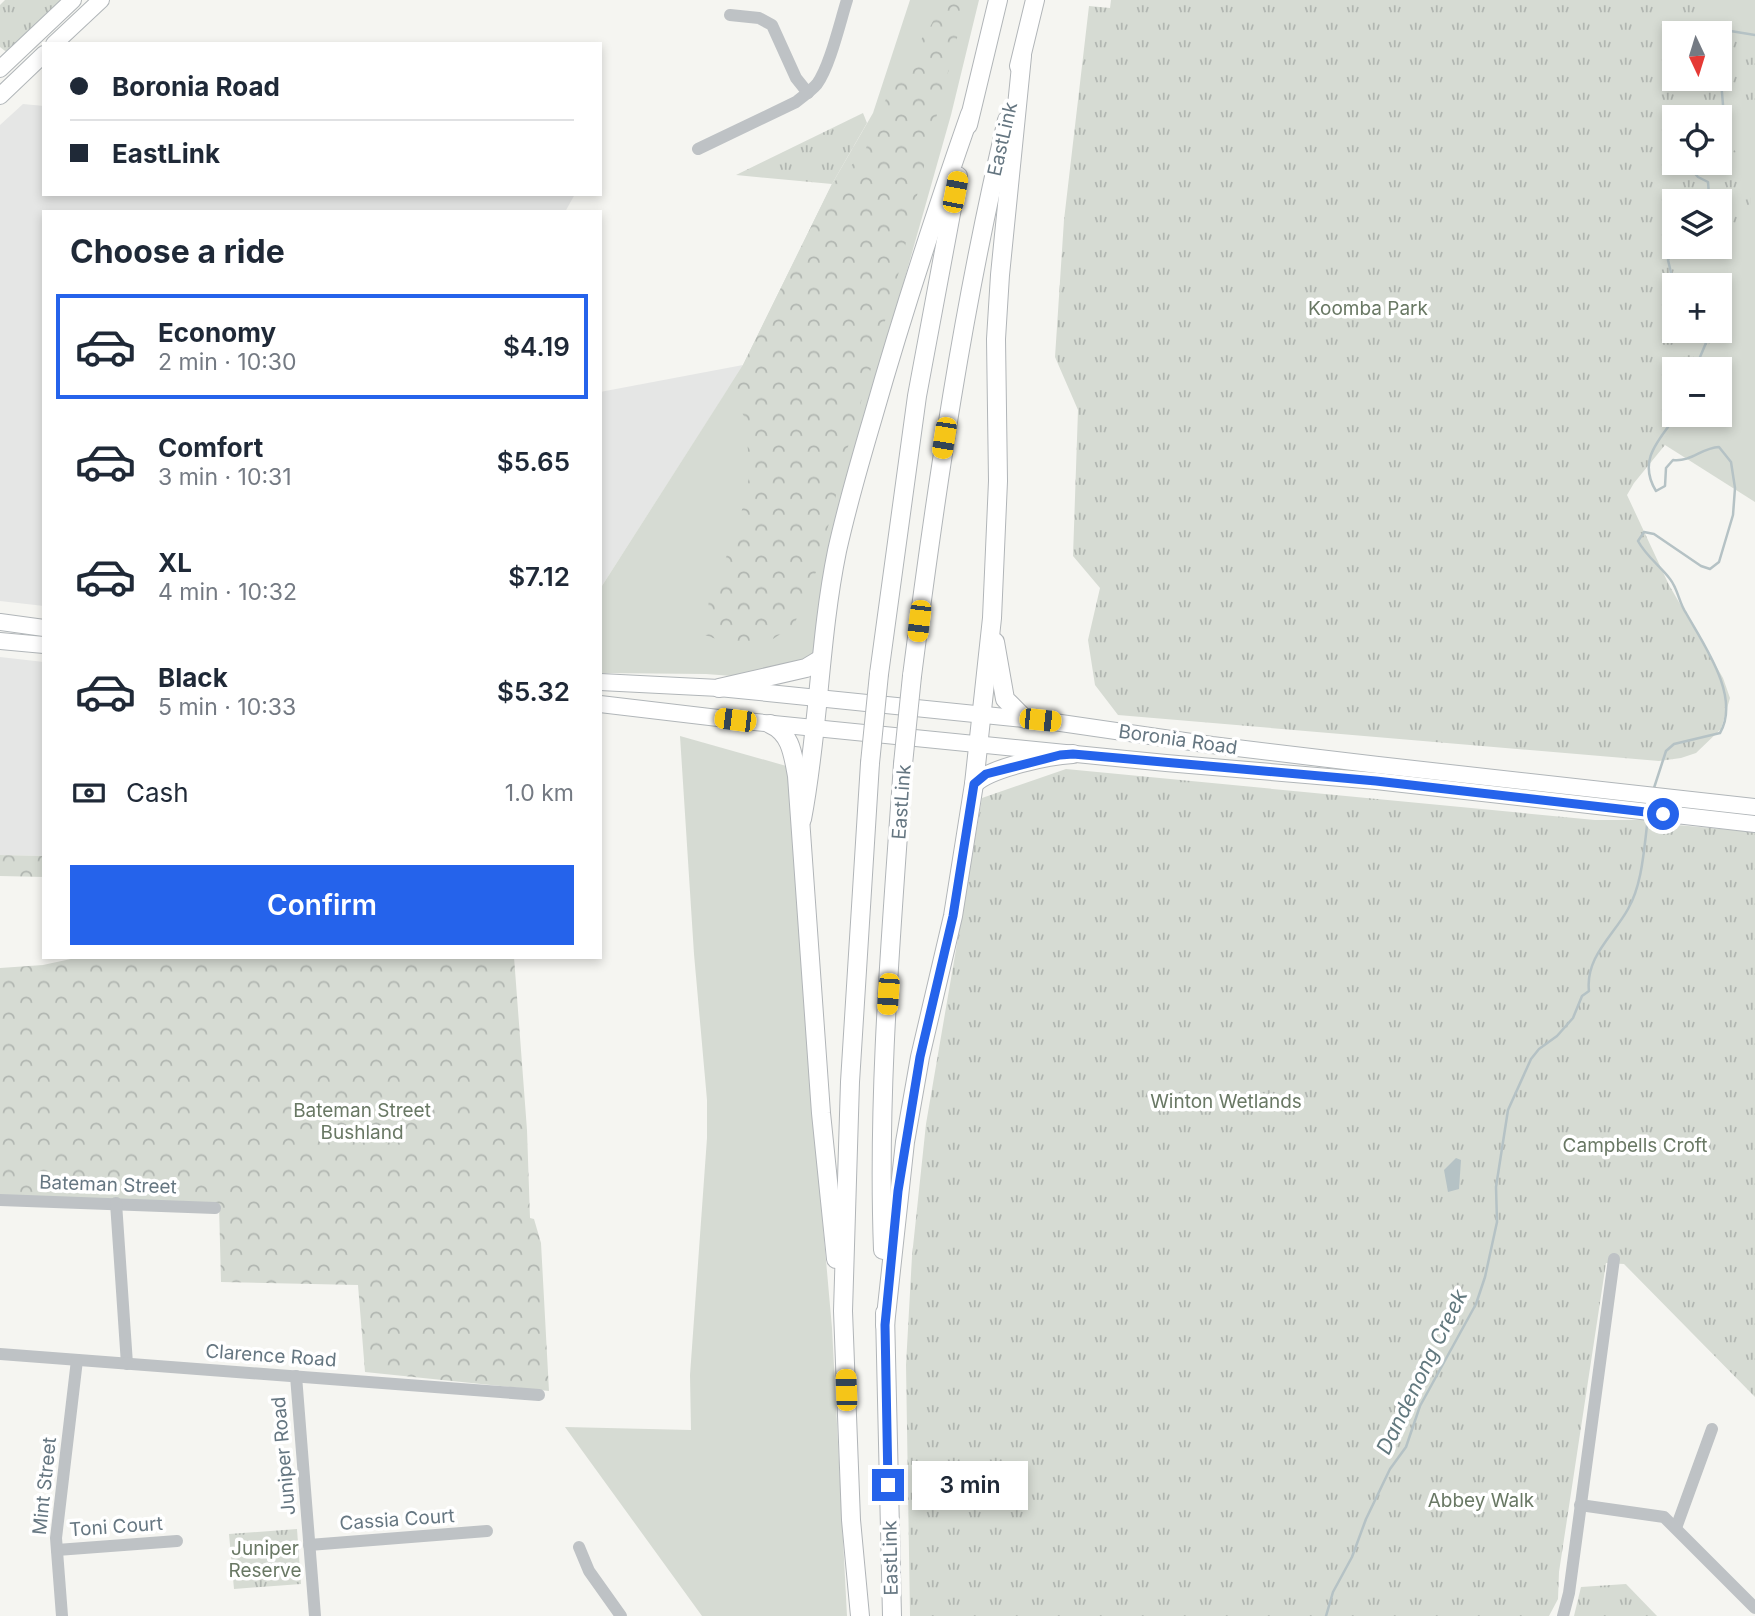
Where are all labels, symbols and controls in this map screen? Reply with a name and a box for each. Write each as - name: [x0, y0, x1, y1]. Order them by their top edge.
- north arrow: [1662, 21, 1732, 91]
- map controls: [1662, 21, 1732, 427]
- text: Boronia Road: [112, 71, 280, 102]
- street label: EastLink: [983, 99, 1022, 178]
- button: locate: [1662, 105, 1732, 175]
- text: EastLink: [112, 138, 220, 169]
- car: [941, 169, 970, 215]
- button: layers: [1662, 189, 1732, 259]
- text: Choose a ride: [70, 232, 285, 271]
- button: +: [1662, 273, 1732, 343]
- park label: Koomba Park: [1308, 297, 1429, 320]
- icon: car: [74, 315, 137, 378]
- text: Economy: [158, 317, 276, 348]
- text: $4.19: [503, 331, 570, 362]
- text: 2 min · 10:30: [158, 348, 297, 376]
- button: −: [1662, 357, 1732, 427]
- car: [931, 416, 958, 460]
- icon: car: [74, 430, 137, 493]
- text: Comfort: [158, 432, 263, 463]
- text: $5.65: [497, 446, 570, 477]
- text: 3 min · 10:31: [158, 463, 292, 491]
- icon: car: [74, 545, 137, 608]
- text: XL: [158, 547, 192, 578]
- text: $7.12: [508, 561, 570, 592]
- text: 4 min · 10:32: [158, 578, 297, 606]
- car: [907, 599, 932, 643]
- icon: car: [74, 660, 137, 723]
- text: Black: [158, 662, 228, 693]
- text: $5.32: [497, 676, 570, 707]
- text: 5 min · 10:33: [158, 693, 296, 721]
- car: [713, 707, 758, 733]
- car: [1019, 707, 1062, 733]
- street label: Boronia Road: [1117, 720, 1239, 759]
- street label: EastLink: [887, 763, 916, 840]
- icon: cash: [70, 774, 108, 812]
- text: Cash: [126, 777, 189, 808]
- text: 1.0 km: [505, 779, 574, 807]
- route start: [1647, 798, 1679, 830]
- button: Confirm: [70, 865, 574, 945]
- car: [877, 972, 900, 1016]
- park label: Winton Wetlands: [1150, 1090, 1302, 1113]
- park label: Bateman Street Bushland: [293, 1099, 431, 1144]
- park label: Campbells Croft: [1563, 1134, 1707, 1157]
- street label: Bateman Street: [39, 1171, 177, 1198]
- water label: Dandenong Creek: [1371, 1285, 1472, 1458]
- street label: Clarence Road: [205, 1339, 337, 1372]
- car: [835, 1369, 858, 1411]
- street label: Juniper Road: [267, 1396, 300, 1516]
- street label: Mint Street: [28, 1436, 61, 1536]
- callout: 3 min: [912, 1460, 1028, 1510]
- route end: [872, 1469, 904, 1501]
- text: 3 min: [939, 1471, 1001, 1499]
- park label: Abbey Walk: [1428, 1489, 1535, 1512]
- street label: Cassia Court: [339, 1504, 455, 1535]
- street label: Toni Court: [69, 1512, 163, 1541]
- street label: EastLink: [878, 1520, 903, 1596]
- park label: Juniper Reserve: [229, 1537, 301, 1582]

